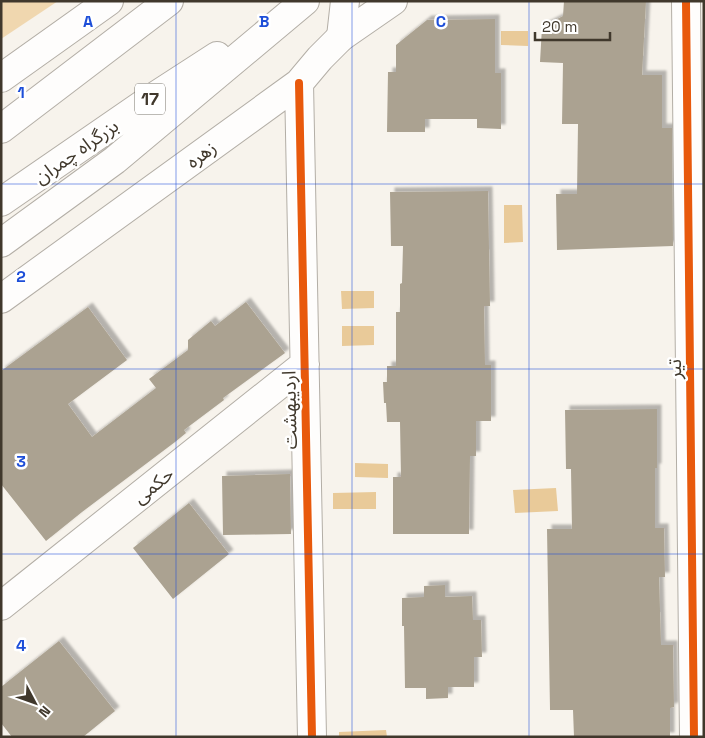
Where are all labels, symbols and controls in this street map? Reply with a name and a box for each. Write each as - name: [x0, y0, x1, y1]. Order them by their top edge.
- scale bar: [535, 10, 610, 42]
- text: A: [83, 11, 93, 32]
- text: B: [259, 11, 269, 32]
- text: C: [436, 11, 446, 32]
- text: 20 m: [542, 17, 577, 36]
- text: 1: [17, 82, 25, 103]
- road number: 17: [135, 84, 165, 115]
- street label: بزرگراه چمران: [29, 113, 123, 190]
- street label: زهره: [181, 135, 221, 174]
- text: 2: [16, 266, 26, 287]
- street label: تیر: [662, 359, 687, 380]
- street label: اردیبهشت: [276, 370, 303, 450]
- text: 3: [16, 451, 26, 472]
- street label: حکمی: [128, 461, 179, 510]
- text: 4: [16, 635, 26, 656]
- north arrow: [10, 678, 60, 728]
- text: N: [35, 702, 55, 721]

